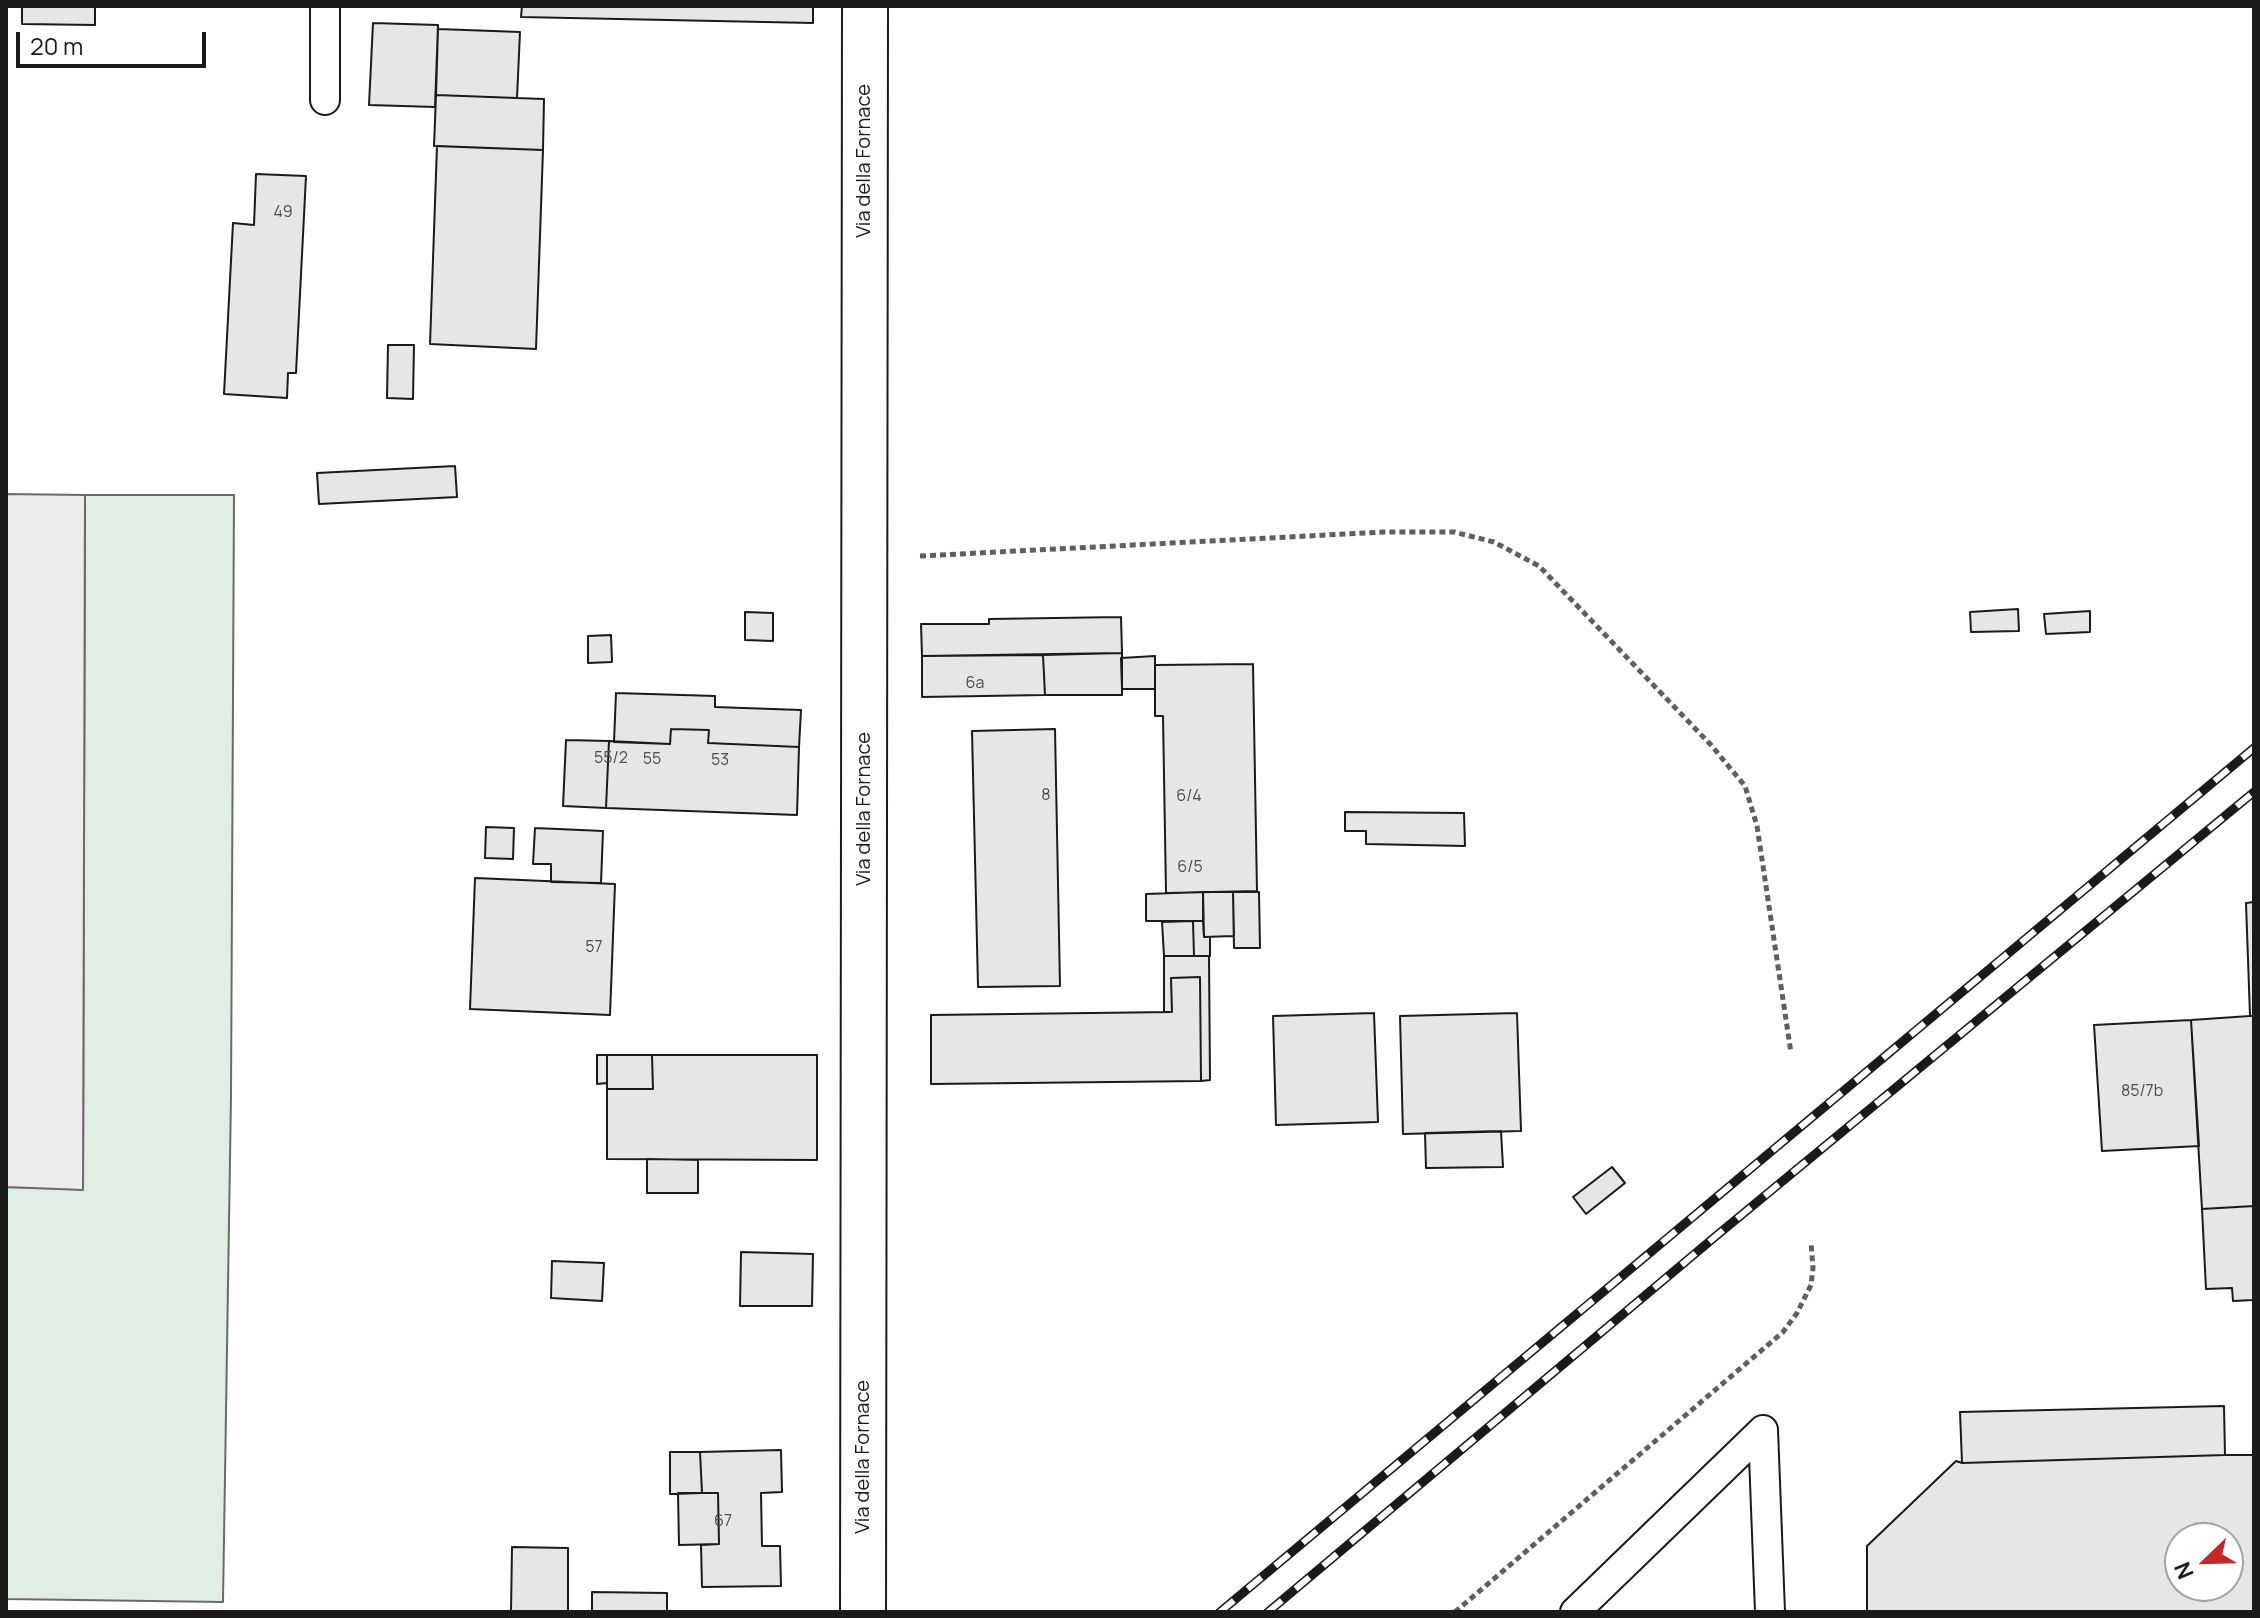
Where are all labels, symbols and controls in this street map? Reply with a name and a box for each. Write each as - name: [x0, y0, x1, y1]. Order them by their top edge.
- scale bar: [20, 16, 210, 66]
- text: 20 m: [30, 29, 83, 62]
- street label: Via della Fornace: [852, 84, 876, 238]
- house number: 49: [273, 203, 293, 223]
- house number: 6a: [966, 674, 984, 694]
- street label: Via della Fornace: [852, 732, 876, 886]
- house number: 55/2: [594, 749, 628, 769]
- house number: 55: [643, 750, 661, 770]
- house number: 53: [711, 751, 729, 771]
- house number: 8: [1041, 786, 1051, 806]
- house number: 6/4: [1176, 787, 1202, 807]
- house number: 6/5: [1177, 858, 1203, 878]
- house number: 57: [585, 938, 603, 958]
- house number: 85/7b: [2121, 1082, 2163, 1102]
- street label: Via della Fornace: [851, 1380, 875, 1534]
- house number: 67: [714, 1512, 732, 1532]
- north arrow: [2164, 1522, 2244, 1602]
- text: N: [2167, 1557, 2201, 1584]

